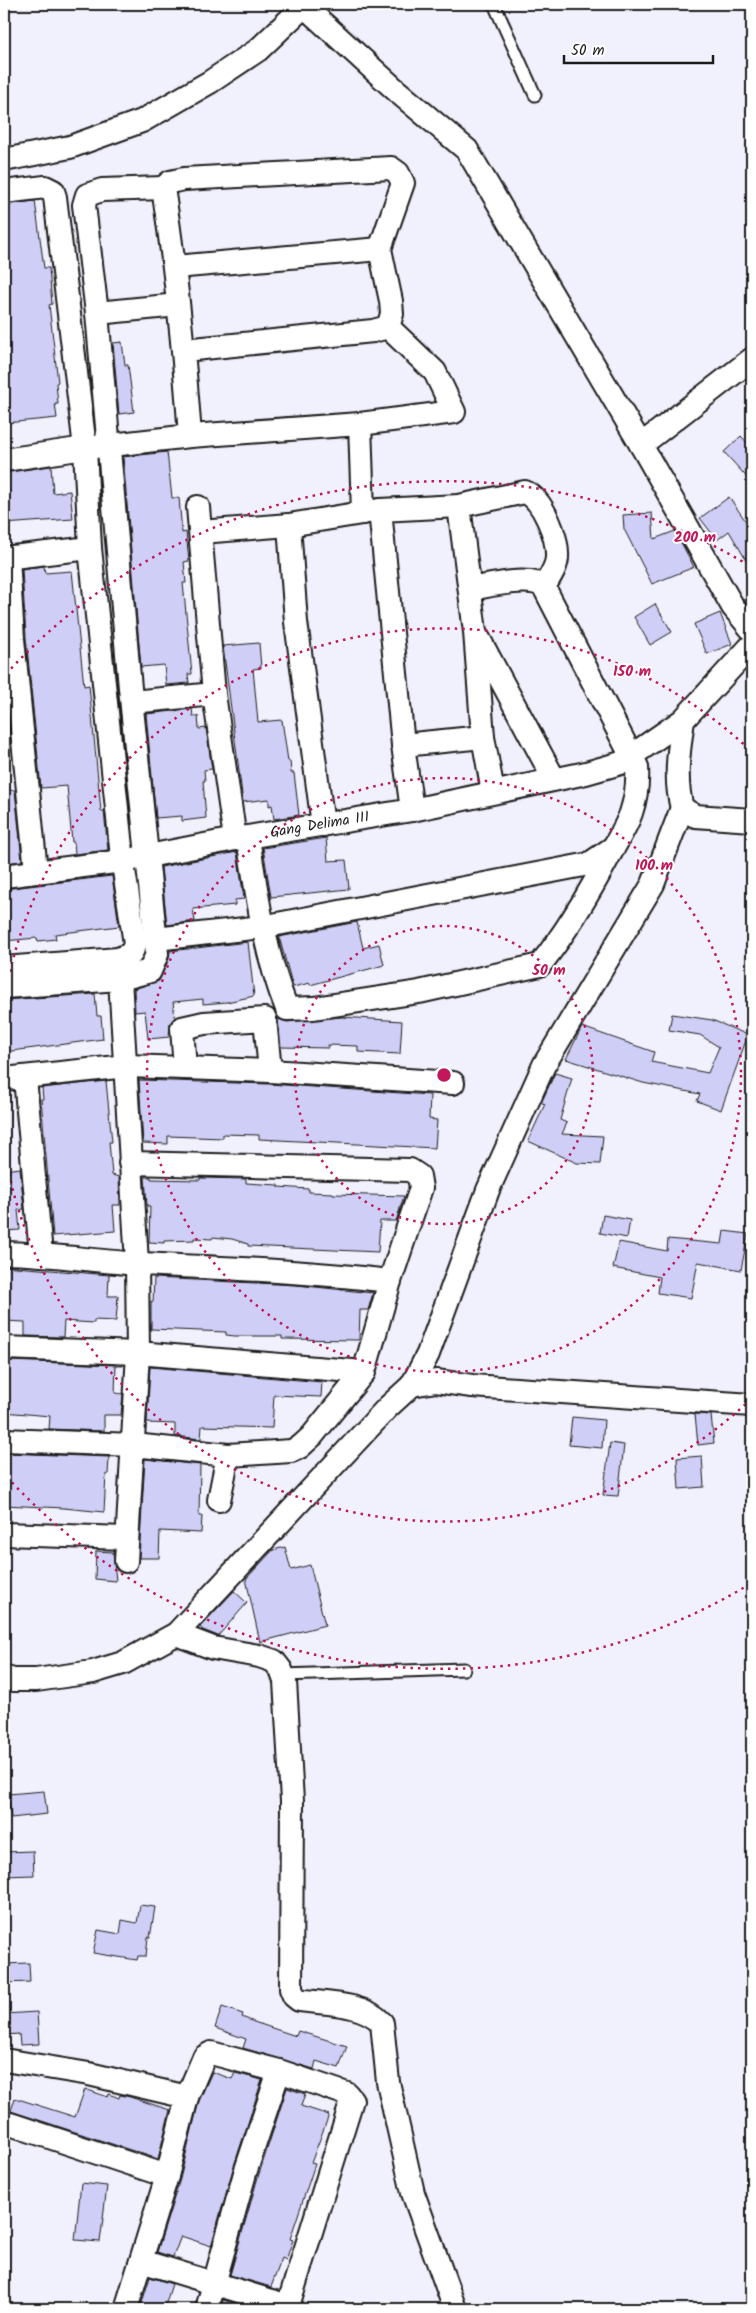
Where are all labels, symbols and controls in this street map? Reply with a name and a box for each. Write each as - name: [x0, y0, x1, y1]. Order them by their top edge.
- scale bar: [564, 32, 712, 64]
- text: 50 m: [571, 39, 605, 63]
- text: 200 m: [674, 526, 716, 550]
- text: 150 m: [613, 660, 651, 684]
- street label: Gang Delima III: [268, 805, 371, 845]
- text: 100 m: [635, 854, 673, 878]
- text: 50 m: [531, 959, 566, 983]
- centre of rings: [435, 1066, 453, 1084]

